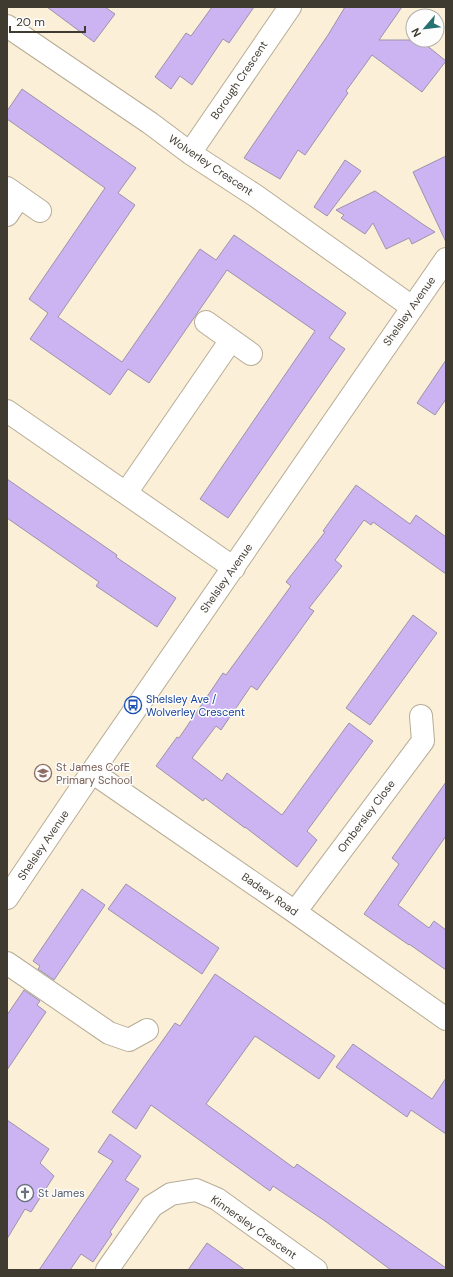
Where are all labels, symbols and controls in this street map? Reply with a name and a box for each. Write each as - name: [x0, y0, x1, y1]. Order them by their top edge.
- scale bar: [10, 8, 85, 34]
- north arrow: [405, 8, 445, 48]
- text: 20 m: [16, 14, 45, 30]
- text: N: [408, 26, 424, 40]
- street label: Borough Crescent: [207, 38, 271, 122]
- street label: Wolverley Crescent: [166, 131, 256, 199]
- street label: Shelsley Avenue: [380, 273, 438, 349]
- street label: Shelsley Avenue: [197, 540, 255, 616]
- place label: Shelsley Ave / Wolverley Crescent: [146, 692, 245, 719]
- bus stop icon: Shelsley Ave / Wolverley Crescent: [123, 695, 143, 715]
- place label: St James CofE Primary School: [56, 760, 132, 787]
- school or university icon: St James CofE Primary School: [33, 763, 53, 783]
- street label: Ombersley Close: [334, 777, 398, 855]
- street label: Shelsley Avenue: [14, 807, 72, 883]
- street label: Badsey Road: [239, 869, 301, 919]
- church icon: St James: [15, 1183, 35, 1203]
- place label: St James: [38, 1186, 85, 1200]
- street label: Kinnersley Crescent: [208, 1192, 300, 1262]

